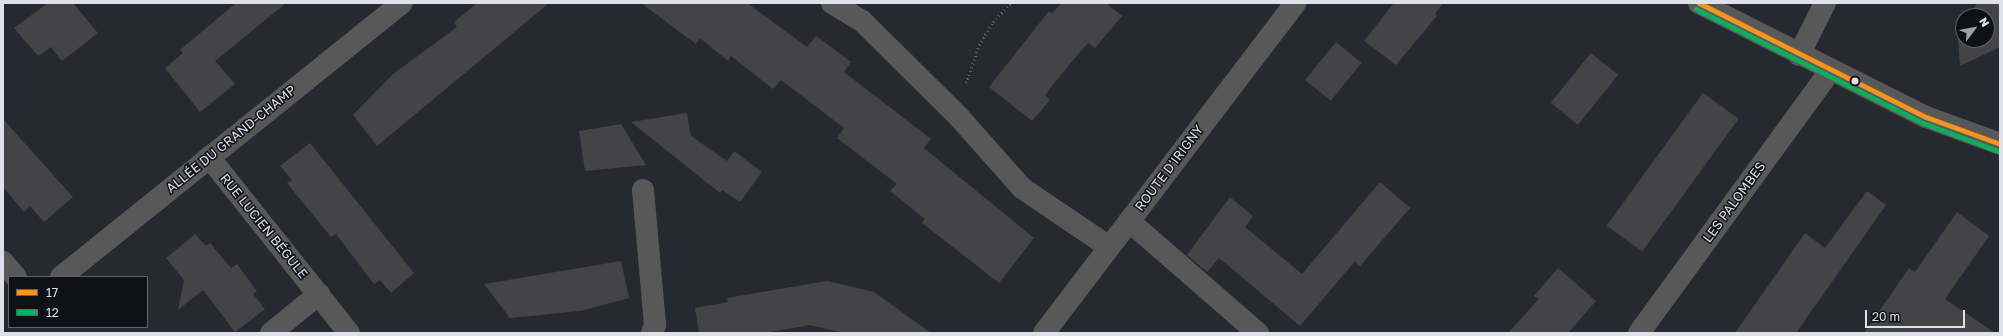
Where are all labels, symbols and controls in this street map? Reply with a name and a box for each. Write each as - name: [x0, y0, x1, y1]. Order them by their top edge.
- north arrow: [1955, 8, 1995, 48]
- text: N: [1977, 15, 1992, 29]
- unlabelled marker: [1850, 76, 1860, 86]
- street label: ALLÉE DU GRAND-CHAMP: [163, 82, 299, 196]
- street label: ROUTE D'IRIGNY: [1132, 122, 1206, 214]
- street label: LES PALOMBES: [1700, 159, 1768, 245]
- street label: RUE LUCIEN BÉGULE: [217, 170, 311, 282]
- legend: [8, 276, 148, 328]
- text: 17: [46, 285, 58, 300]
- scale bar: [1867, 302, 1967, 328]
- text: 12: [46, 305, 59, 320]
- text: 20 m: [1872, 309, 1900, 324]

